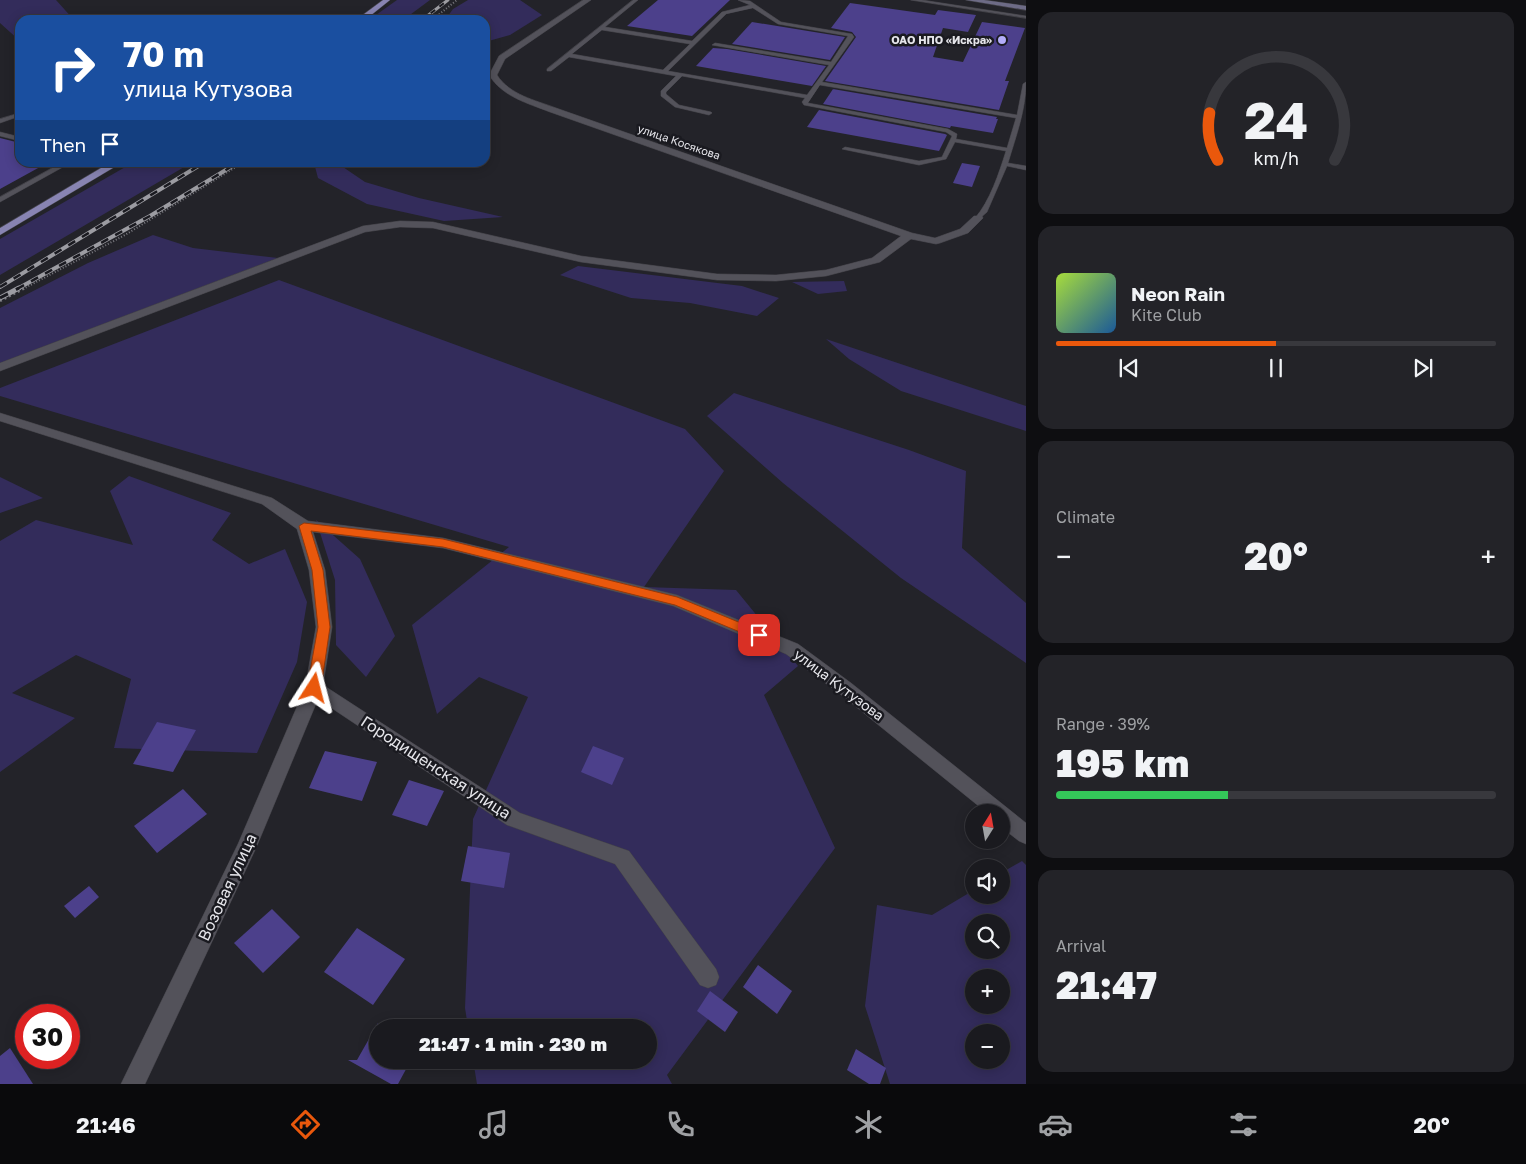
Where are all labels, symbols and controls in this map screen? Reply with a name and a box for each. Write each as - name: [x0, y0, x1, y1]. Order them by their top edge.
- text: 70 m: [123, 33, 204, 75]
- place label: ОАО НПО «Искра»: [891, 33, 992, 46]
- marker: ОАО НПО «Искра»: [996, 34, 1008, 46]
- icon: right: [40, 35, 105, 100]
- text: улица Кутузова: [123, 75, 293, 102]
- text: 24: [1244, 88, 1308, 150]
- street label: улица Косякова: [636, 121, 722, 162]
- icon: arrive: [96, 130, 124, 158]
- text: Then: [40, 133, 86, 156]
- text: km/h: [1253, 147, 1299, 169]
- text: Neon Rain: [1131, 282, 1225, 305]
- text: Kite Club: [1131, 305, 1202, 325]
- icon: previous: [1115, 354, 1143, 382]
- icon: pause: [1262, 354, 1290, 382]
- icon: next: [1409, 354, 1437, 382]
- text: Climate: [1056, 507, 1115, 527]
- text: 20°: [1244, 533, 1308, 578]
- text: −: [1056, 540, 1071, 573]
- text: +: [1481, 540, 1496, 573]
- pin: [738, 614, 780, 656]
- icon: arrive: [745, 621, 773, 649]
- street label: улица Кутузова: [791, 645, 888, 724]
- position arrow: [287, 661, 339, 713]
- street label: Городищенская улица: [357, 711, 515, 823]
- text: Range · 39%: [1056, 714, 1150, 734]
- text: 195 km: [1056, 740, 1189, 785]
- north arrow: [965, 804, 1010, 849]
- map controls: [965, 804, 1010, 1069]
- street label: Возовая улица: [193, 830, 261, 944]
- button: sound: [965, 859, 1010, 904]
- button: search: [965, 914, 1010, 959]
- text: Arrival: [1056, 936, 1106, 956]
- text: 21:47: [1056, 962, 1157, 1007]
- button: +: [965, 969, 1010, 1014]
- speed limit sign: 30: [15, 1004, 80, 1069]
- button: −: [965, 1024, 1010, 1069]
- text: 21:47 · 1 min · 230 m: [419, 1032, 607, 1055]
- icon: directions: [288, 1107, 323, 1142]
- icon: music: [476, 1107, 511, 1142]
- icon: phone: [663, 1107, 698, 1142]
- icon: climate: [851, 1107, 886, 1142]
- icon: car: [1038, 1107, 1073, 1142]
- icon: filters: [1226, 1107, 1261, 1142]
- text: 21:46: [76, 1111, 136, 1138]
- text: 20°: [1413, 1111, 1450, 1138]

